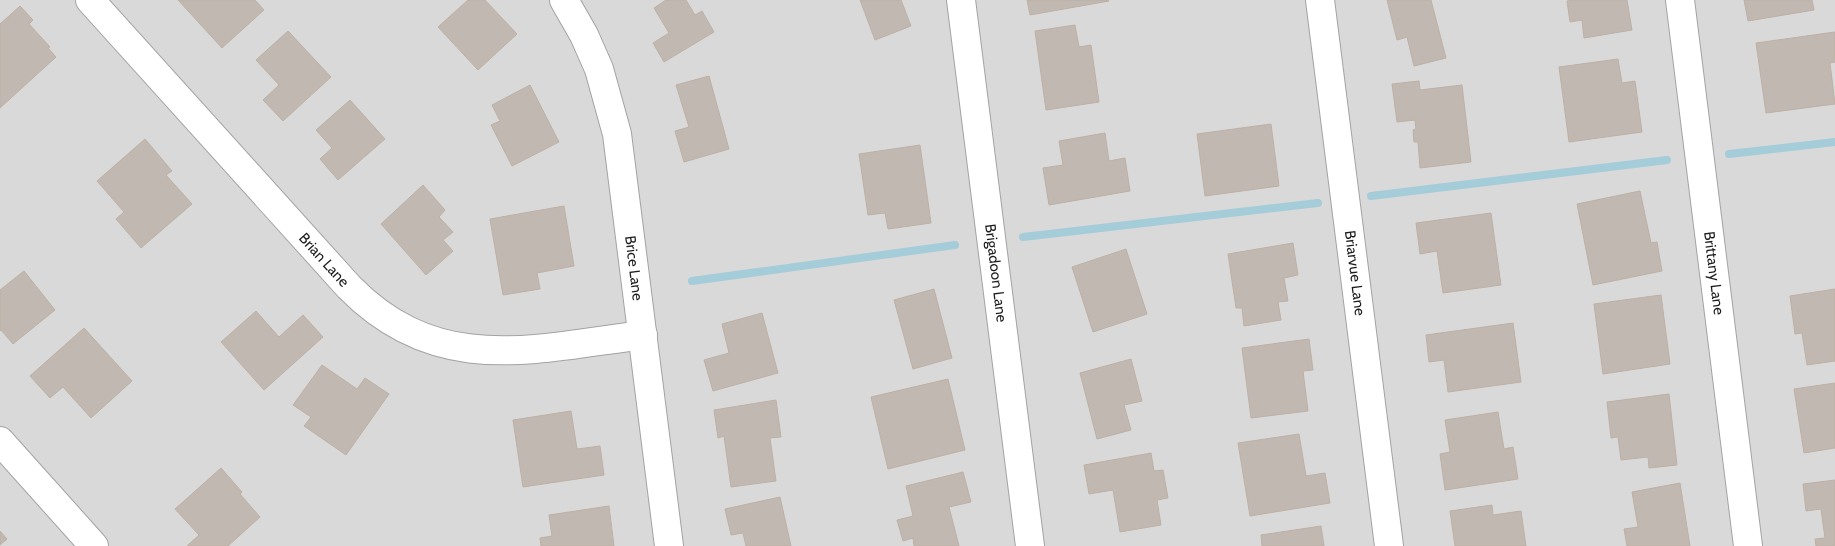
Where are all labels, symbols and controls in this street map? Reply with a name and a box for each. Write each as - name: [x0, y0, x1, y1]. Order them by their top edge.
- street label: Brigadoon Lane: [981, 223, 1011, 323]
- street label: Brian Lane: [295, 229, 353, 291]
- street label: Briarvue Lane: [1341, 229, 1369, 317]
- street label: Brittany Lane: [1700, 230, 1728, 316]
- street label: Brice Lane: [621, 234, 647, 302]

